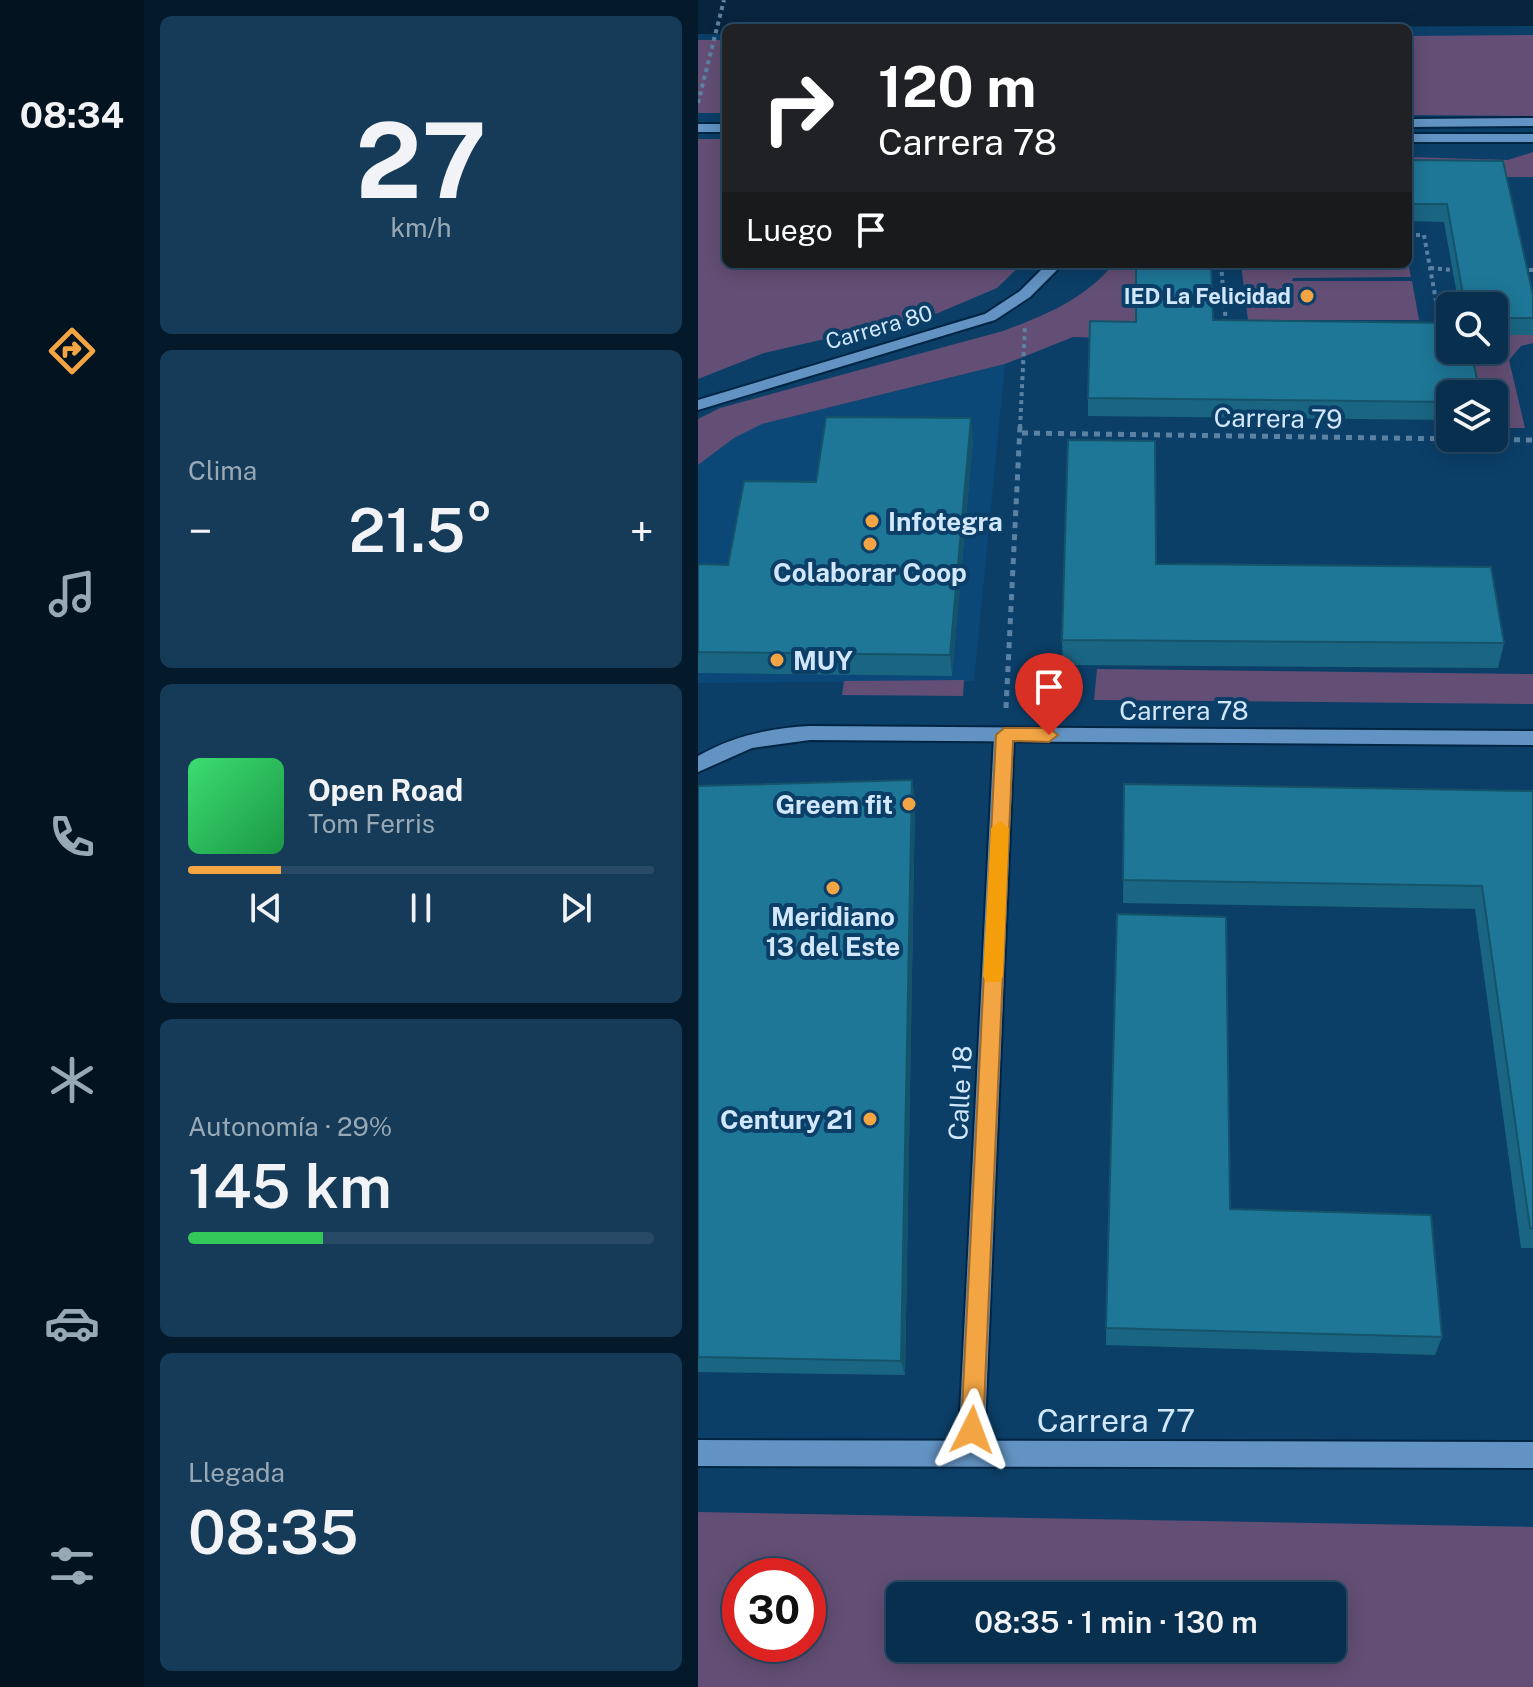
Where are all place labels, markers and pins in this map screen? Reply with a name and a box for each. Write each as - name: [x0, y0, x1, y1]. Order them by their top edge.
- place label: IED La Felicidad: [1124, 283, 1291, 309]
- marker: IED La Felicidad: [1298, 287, 1316, 305]
- place label: Infotegra: [888, 506, 1003, 537]
- marker: Infotegra: [863, 512, 881, 530]
- marker: Colaborar Coop: [861, 535, 879, 553]
- place label: Colaborar Coop: [773, 557, 967, 588]
- place label: MUY: [793, 645, 853, 676]
- marker: MUY: [768, 651, 786, 669]
- pin: [1015, 653, 1083, 735]
- place label: Greem fit: [775, 789, 893, 820]
- marker: Greem fit: [900, 795, 918, 813]
- marker: Meridiano 13 del Este: [824, 879, 842, 897]
- place label: Meridiano 13 del Este: [766, 901, 900, 962]
- place label: Century 21: [720, 1104, 854, 1135]
- marker: Century 21: [861, 1110, 879, 1128]

